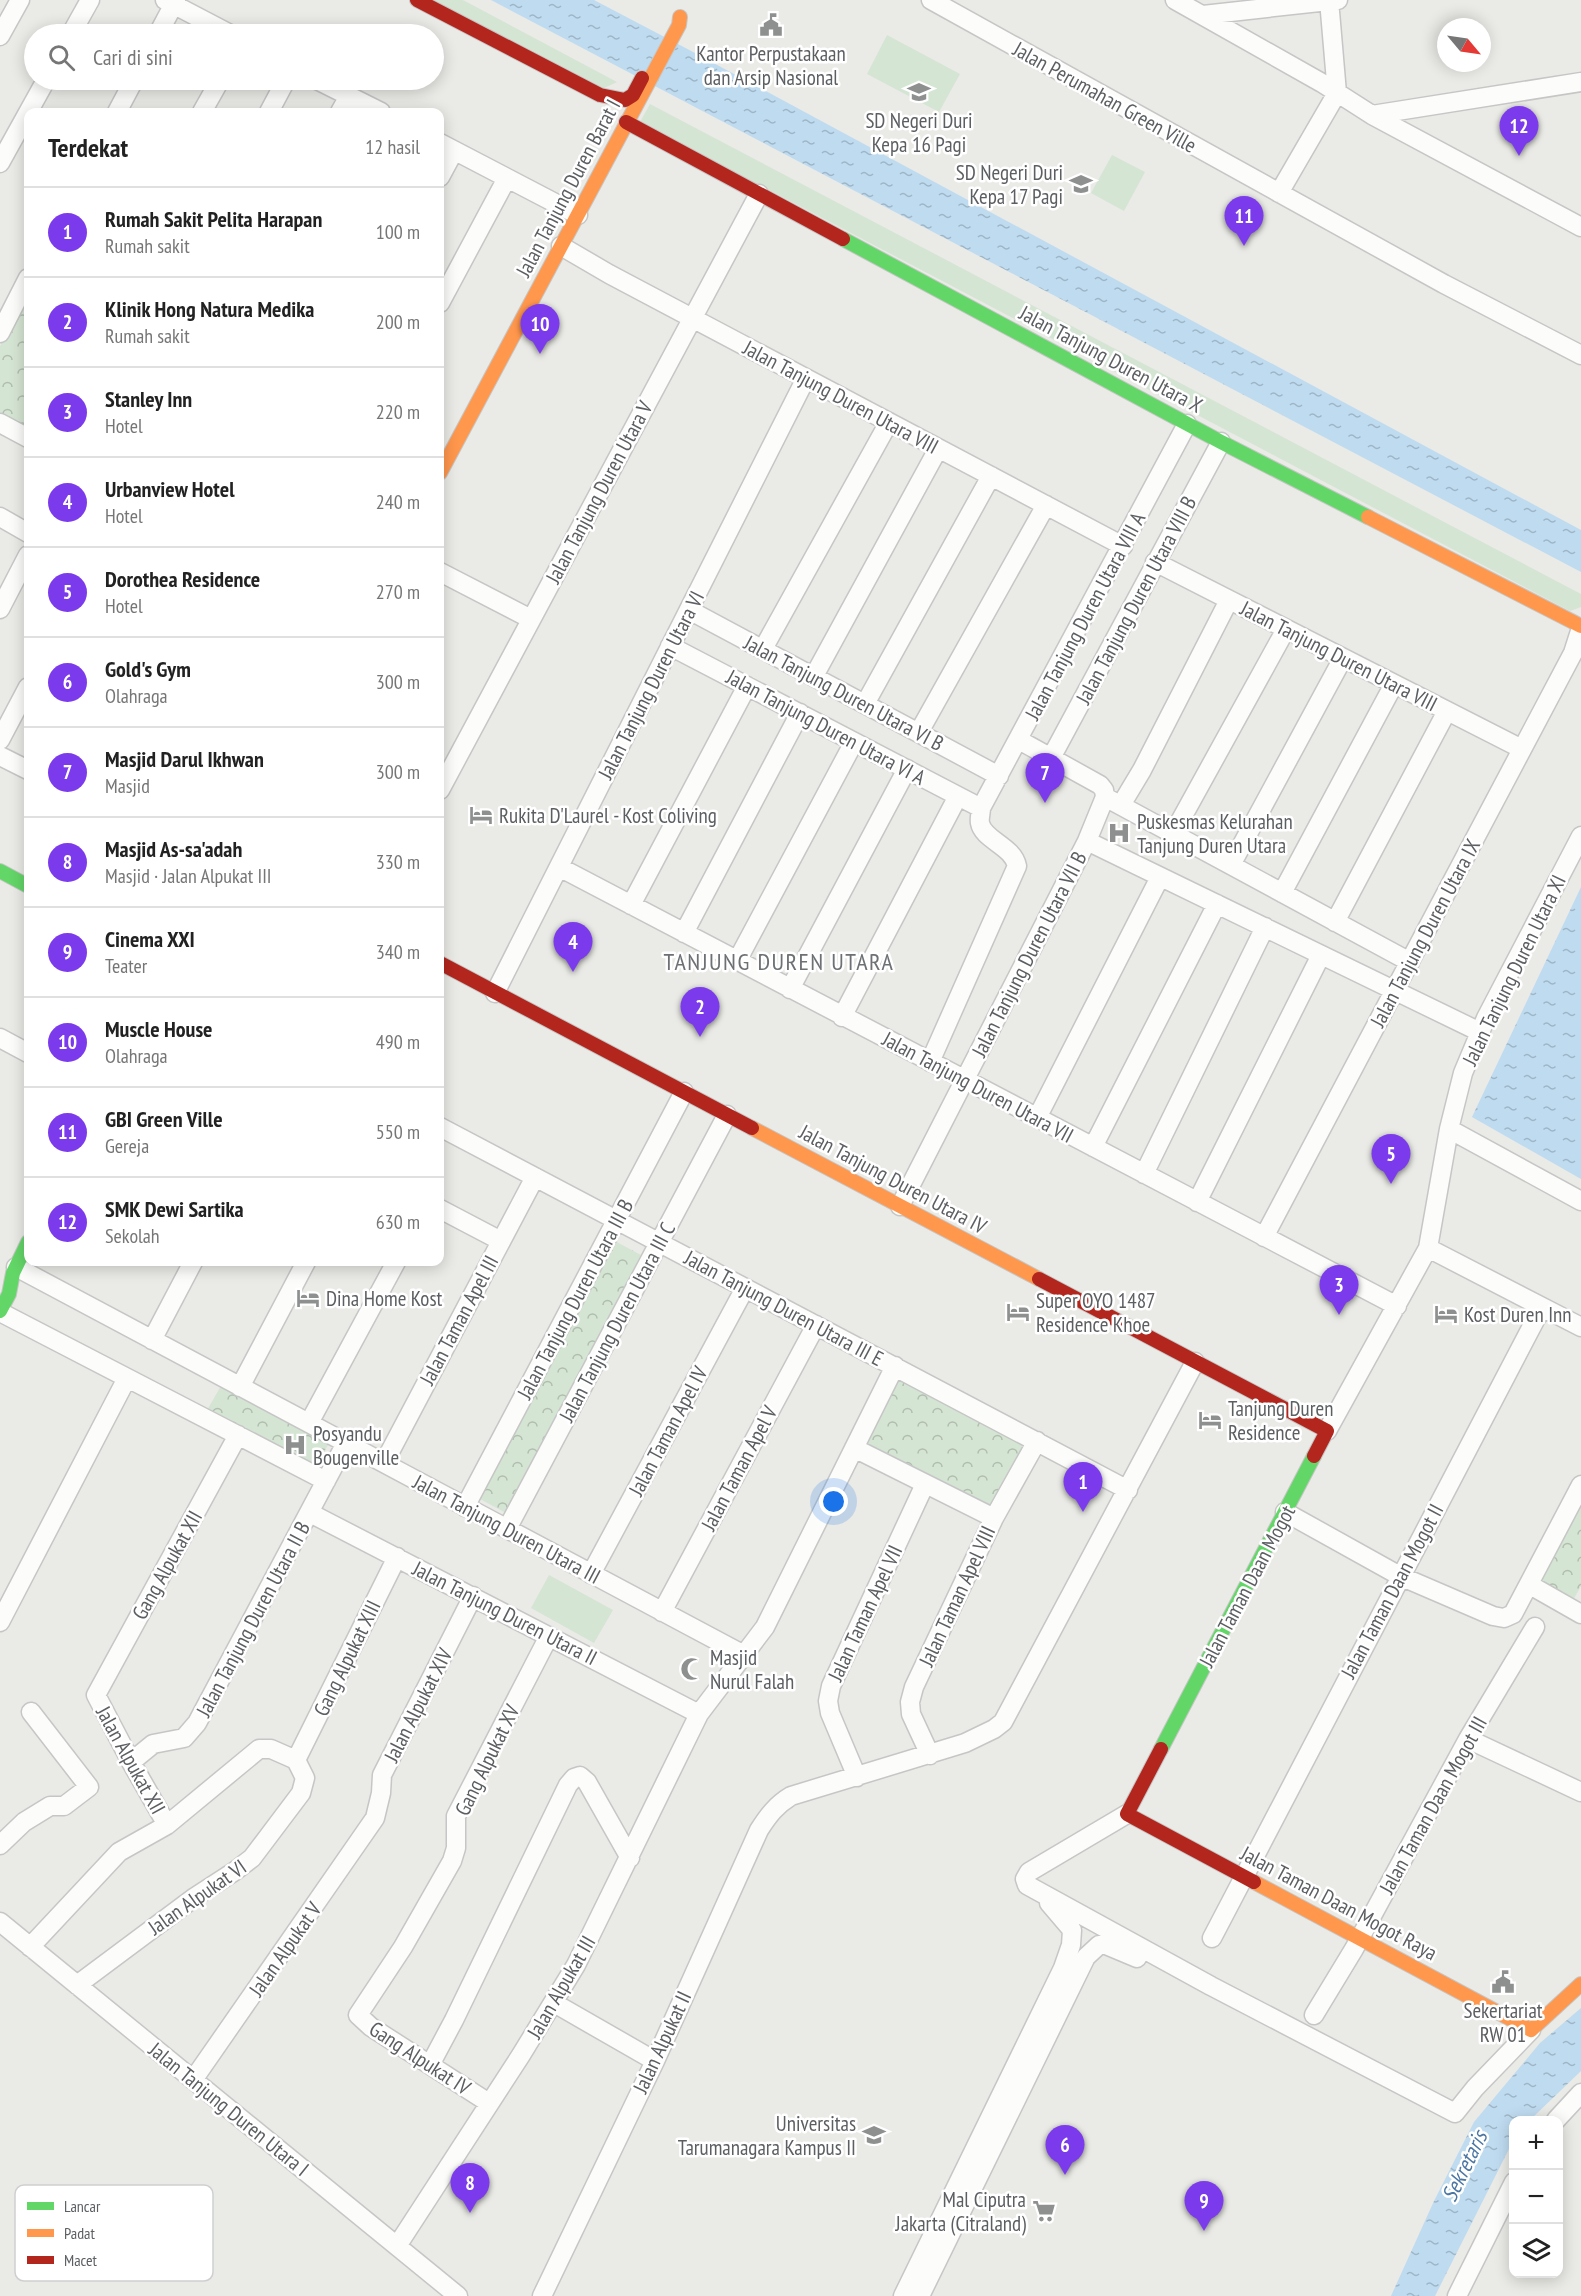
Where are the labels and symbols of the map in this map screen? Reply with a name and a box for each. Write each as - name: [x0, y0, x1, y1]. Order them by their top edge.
- public building icon: Kantor Perpustakaan dan Arsip Nasional: [758, 12, 784, 38]
- north arrow: [1437, 18, 1491, 72]
- street label: Jalan Perumahan Green Ville: [1008, 35, 1201, 159]
- place label: Kantor Perpustakaan dan Arsip Nasional: [696, 40, 846, 91]
- school or university icon: SD Negeri Duri Kepa 16 Pagi: [906, 79, 932, 105]
- street label: Jalan Tanjung Duren Barat I: [509, 95, 626, 282]
- pin: 12: [1500, 106, 1538, 156]
- place label: SD Negeri Duri Kepa 16 Pagi: [865, 107, 973, 158]
- place label: SD Negeri Duri Kepa 17 Pagi: [956, 159, 1063, 210]
- school or university icon: SD Negeri Duri Kepa 17 Pagi: [1068, 171, 1094, 197]
- pin: 11: [1224, 196, 1264, 246]
- street label: Jalan Tanjung Duren Utara X: [1014, 299, 1208, 419]
- pin: 10: [520, 304, 560, 354]
- street label: Jalan Tanjung Duren Utara VIII: [738, 334, 943, 460]
- street label: Jalan Tanjung Duren Utara V: [539, 396, 659, 589]
- street label: Jalan Tanjung Duren Utara VIII B: [1069, 491, 1202, 709]
- street label: Jalan Tanjung Duren Utara VIII A: [1018, 508, 1151, 725]
- street label: Jalan Tanjung Duren Utara VI: [591, 586, 710, 784]
- street label: Jalan Tanjung Duren Utara VIII: [1235, 594, 1442, 717]
- street label: Jalan Tanjung Duren Utara VI B: [739, 629, 948, 757]
- street label: Jalan Tanjung Duren Utara VI A: [721, 663, 930, 791]
- pin: 7: [1026, 754, 1064, 803]
- hotel icon: Rukita D'Laurel - Kost Coliving: [468, 802, 494, 828]
- place label: Rukita D'Laurel - Kost Coliving: [499, 802, 717, 829]
- place label: Puskesmas Kelurahan Tanjung Duren Utara: [1137, 808, 1293, 859]
- hospital icon: Puskesmas Kelurahan Tanjung Duren Utara: [1106, 820, 1132, 846]
- street label: Jalan Tanjung Duren Utara IX: [1364, 834, 1486, 1032]
- street label: Jalan Tanjung Duren Utara VII B: [965, 847, 1093, 1062]
- street label: Jalan Tanjung Duren Utara XI: [1456, 870, 1572, 1070]
- pin: 4: [554, 922, 592, 972]
- district label: TANJUNG DUREN UTARA: [664, 946, 894, 977]
- pin: 2: [680, 988, 720, 1037]
- street label: Jalan Tanjung Duren Utara VII: [877, 1025, 1078, 1149]
- street label: Jalan Tanjung Duren Utara IV: [794, 1118, 991, 1240]
- pin: 5: [1372, 1134, 1410, 1184]
- street label: Jalan Tanjung Duren Utara III B: [510, 1194, 639, 1404]
- street label: Jalan Tanjung Duren Utara III C: [552, 1217, 681, 1427]
- street label: Jalan Tanjung Duren Utara III E: [679, 1244, 888, 1372]
- street label: Jalan Taman Apel III: [413, 1251, 504, 1390]
- pin: 3: [1320, 1266, 1358, 1315]
- hotel icon: Dina Home Kost: [295, 1285, 321, 1311]
- place label: Dina Home Kost: [326, 1285, 442, 1312]
- place label: Super OYO 1487 Residence Khoe: [1036, 1287, 1156, 1338]
- hotel icon: Super OYO 1487 Residence Khoe: [1005, 1299, 1031, 1325]
- hotel icon: Kost Duren Inn: [1433, 1301, 1459, 1327]
- place label: Kost Duren Inn: [1464, 1301, 1572, 1328]
- street label: Jalan Taman Apel IV: [622, 1361, 714, 1501]
- place label: Tanjung Duren Residence: [1228, 1395, 1333, 1446]
- street label: Jalan Taman Apel V: [694, 1401, 783, 1536]
- hotel icon: Tanjung Duren Residence: [1197, 1407, 1223, 1433]
- place label: Posyandu Bougenville: [313, 1420, 399, 1471]
- hospital icon: Posyandu Bougenville: [282, 1432, 308, 1458]
- pin: 1: [1064, 1462, 1102, 1512]
- street label: Jalan Tanjung Duren Utara III: [408, 1468, 605, 1590]
- your location: [819, 1487, 848, 1516]
- street label: Jalan Taman Daan Mogot II: [1334, 1499, 1449, 1684]
- street label: Jalan Taman Daan Mogot: [1192, 1500, 1301, 1672]
- street label: Gang Alpukat XII: [126, 1506, 208, 1624]
- street label: Jalan Tanjung Duren Utara II B: [190, 1517, 316, 1722]
- street label: Jalan Taman Apel VIII: [912, 1521, 1001, 1672]
- street label: Jalan Taman Apel VII: [821, 1541, 908, 1686]
- street label: Jalan Tanjung Duren Utara II: [407, 1554, 602, 1671]
- street label: Gang Alpukat XIII: [307, 1596, 387, 1720]
- street label: Jalan Alpukat XIV: [377, 1643, 458, 1767]
- place label: Masjid Nurul Falah: [710, 1644, 794, 1695]
- mosque icon: Masjid Nurul Falah: [679, 1656, 705, 1682]
- street label: Jalan Alpukat XII: [90, 1700, 172, 1819]
- street label: Gang Alpukat XV: [448, 1700, 526, 1820]
- street label: Jalan Taman Daan Mogot III: [1373, 1712, 1493, 1899]
- street label: Jalan Taman Daan Mogot Raya: [1235, 1839, 1442, 1966]
- street label: Jalan Alpukat VI: [142, 1853, 251, 1941]
- street label: Jalan Alpukat V: [242, 1896, 327, 2002]
- street label: Jalan Alpukat III: [520, 1931, 601, 2044]
- public building icon: Sekertariat RW 01: [1490, 1969, 1516, 1995]
- street label: Jalan Alpukat II: [626, 1987, 697, 2098]
- place label: Sekertariat RW 01: [1463, 1997, 1543, 2048]
- street label: Gang Alpukat IV: [364, 2015, 476, 2101]
- street label: Jalan Tanjung Duren Utara I: [143, 2035, 315, 2182]
- place label: Universitas Tarumanagara Kampus II: [678, 2110, 856, 2161]
- school or university icon: Universitas Tarumanagara Kampus II: [861, 2122, 887, 2148]
- water label: Sekretaris: [1435, 2124, 1494, 2206]
- pin: 6: [1046, 2126, 1084, 2175]
- pin: 8: [450, 2164, 490, 2213]
- pin: 9: [1184, 2182, 1224, 2231]
- legend: [15, 2185, 213, 2281]
- place label: Mal Ciputra Jakarta (Citraland): [895, 2186, 1026, 2237]
- text: Lancar: [64, 2196, 101, 2216]
- supermarket icon: Mal Ciputra Jakarta (Citraland): [1031, 2198, 1057, 2224]
- text: Padat: [64, 2223, 96, 2243]
- text: Macet: [64, 2250, 98, 2270]

